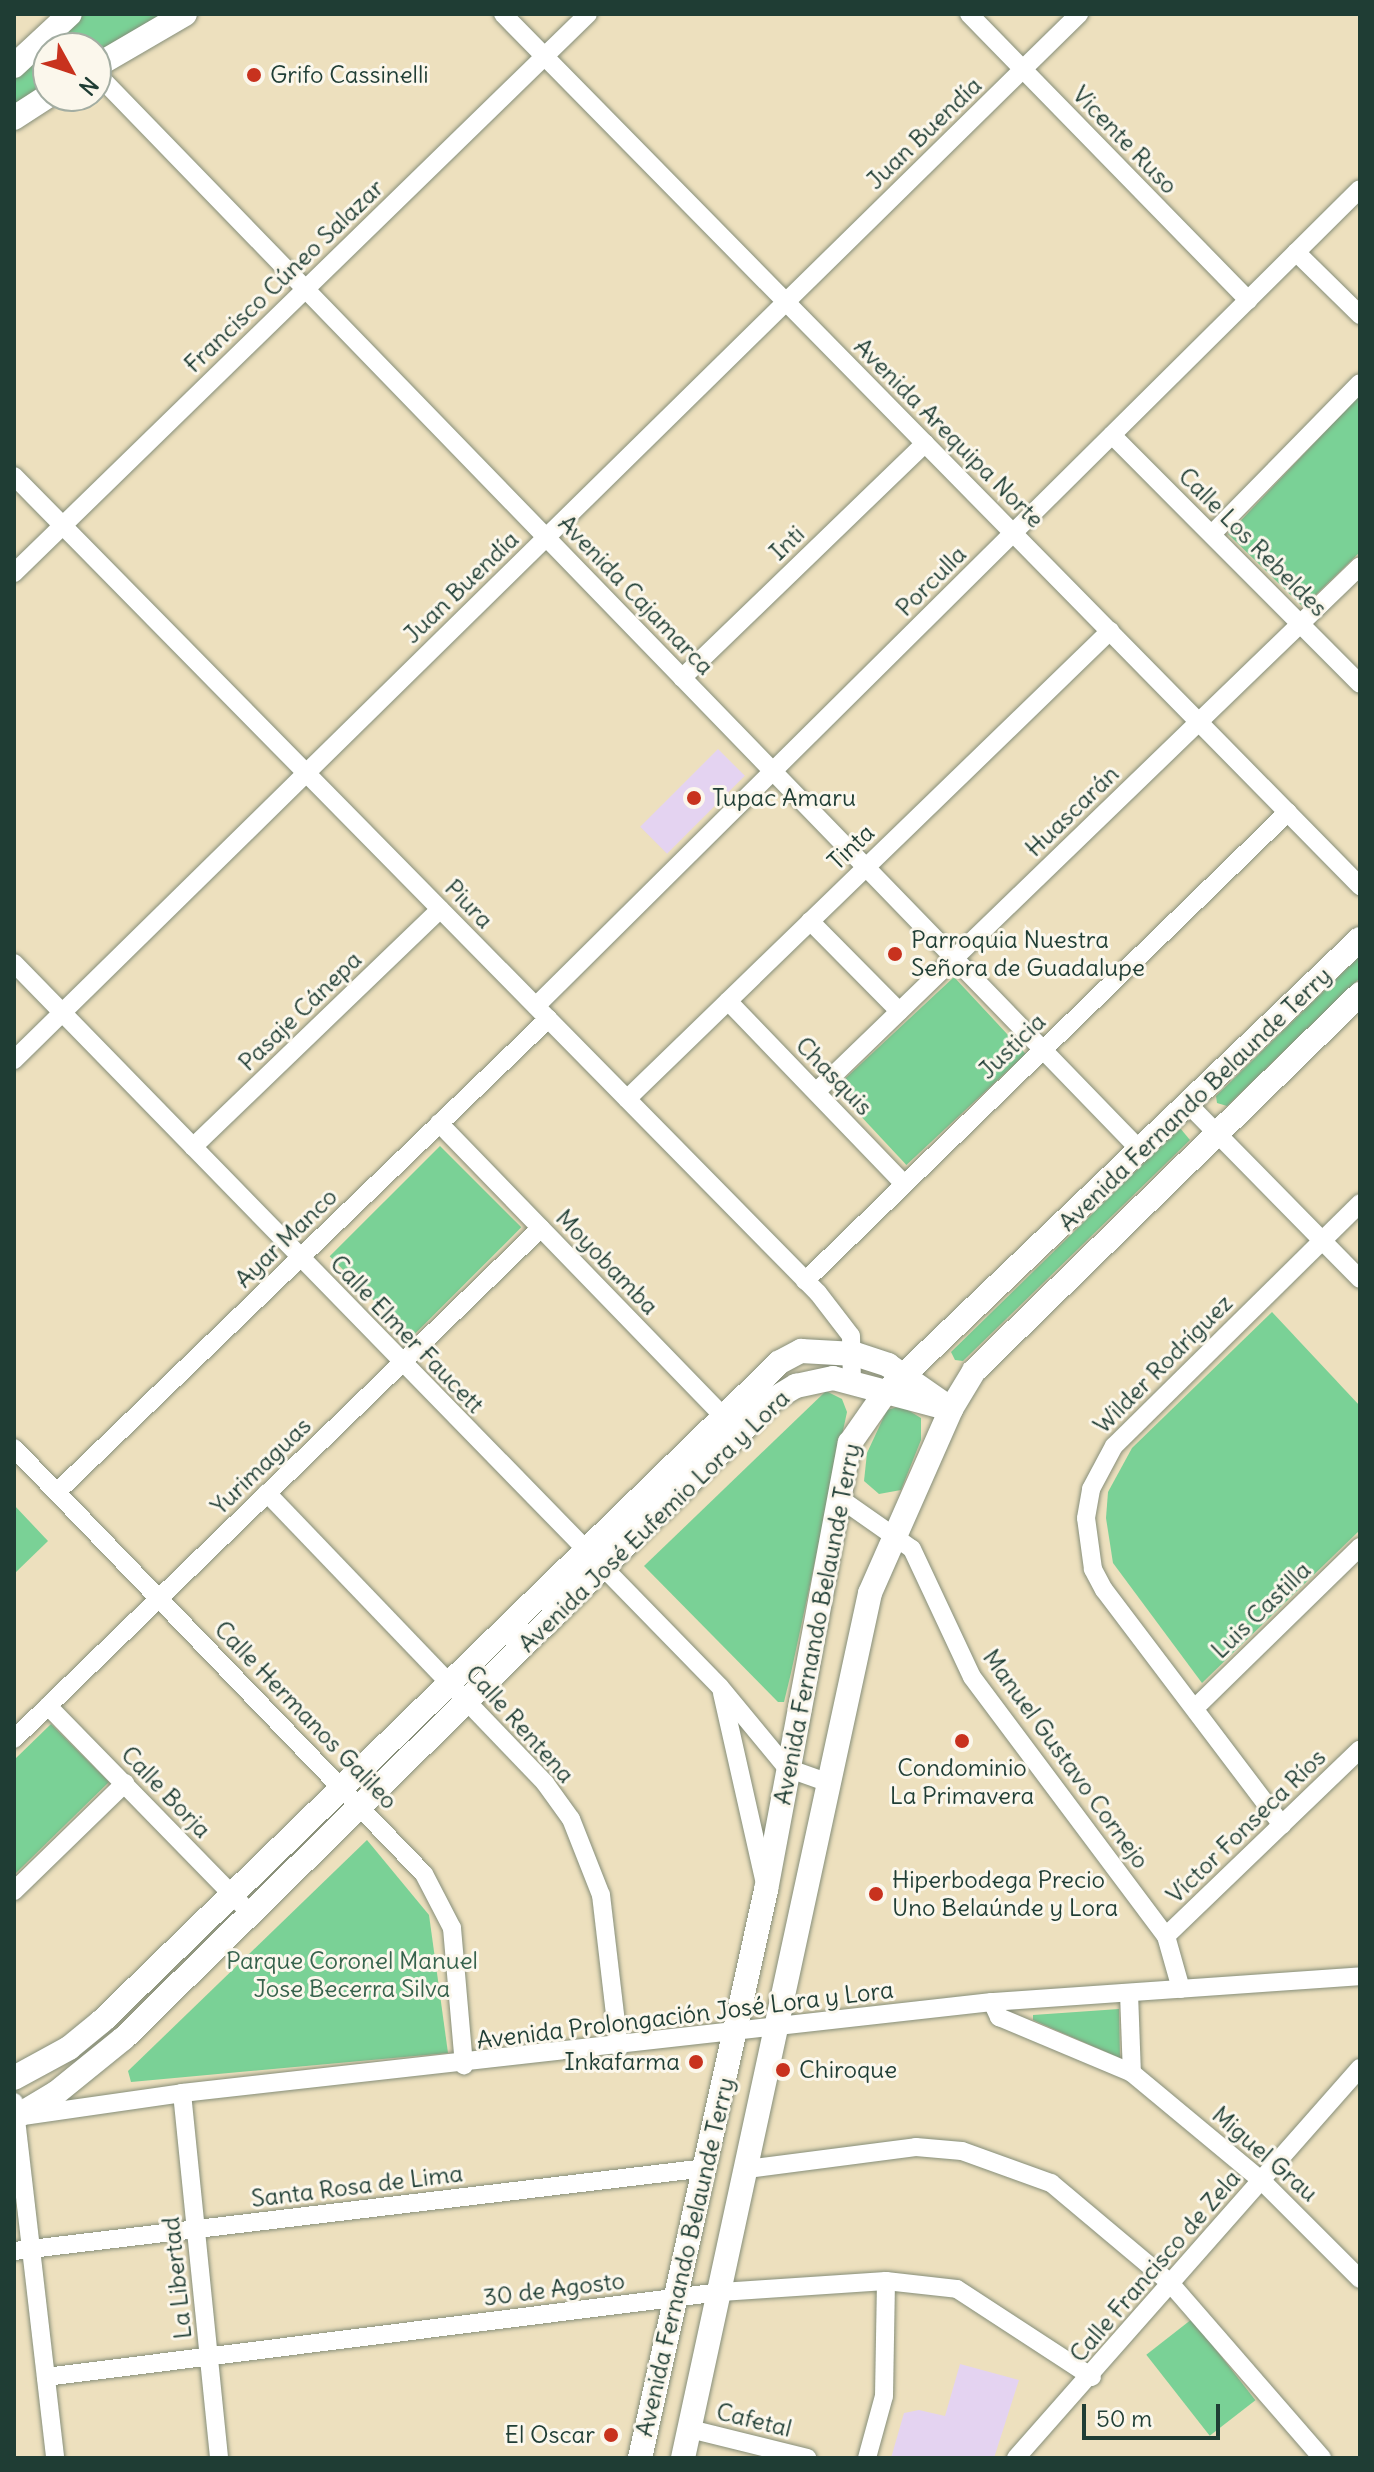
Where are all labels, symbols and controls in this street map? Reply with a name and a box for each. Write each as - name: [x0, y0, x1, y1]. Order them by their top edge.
- north arrow: [32, 32, 112, 112]
- place label: Grifo Cassinelli: [270, 61, 429, 89]
- marker: Grifo Cassinelli: [245, 66, 263, 84]
- text: N: [73, 71, 104, 101]
- street label: Juan Buendía: [860, 71, 988, 195]
- street label: Vicente Ruso: [1066, 80, 1184, 200]
- street label: Francisco Cúneo Salazar: [178, 173, 390, 379]
- street label: Avenida Arequipa Norte: [848, 332, 1050, 534]
- street label: Calle Los Rebeldes: [1173, 462, 1333, 622]
- street label: Avenida Cajamarca: [552, 509, 720, 681]
- street label: Inti: [764, 520, 810, 566]
- street label: Juan Buendía: [397, 525, 525, 649]
- street label: Porculla: [890, 540, 972, 622]
- street label: Huascarán: [1019, 759, 1125, 863]
- place label: Tupac Amaru: [712, 784, 856, 812]
- marker: Tupac Amaru: [683, 787, 705, 809]
- street label: Tinta: [822, 818, 880, 876]
- street label: Piura: [439, 873, 499, 935]
- place label: Parroquia Nuestra Señora de Guadalupe: [911, 926, 1145, 982]
- street label: Pasaje Cánepa: [233, 945, 367, 1077]
- marker: Parroquia Nuestra Señora de Guadalupe: [886, 945, 904, 963]
- street label: Avenida Fernando Belaunde Terry: [1053, 961, 1337, 1237]
- street label: Justicia: [973, 1007, 1051, 1085]
- street label: Chasquis: [790, 1031, 878, 1121]
- street label: Ayar Manco: [229, 1182, 343, 1294]
- street label: Moyobamba: [550, 1204, 664, 1320]
- street label: Calle Elmer Faucett: [324, 1249, 490, 1419]
- street label: Wilder Rodríguez: [1088, 1289, 1238, 1439]
- street label: Avenida José Eufemio Lora y Lora: [513, 1384, 795, 1658]
- street label: Yurimaguas: [205, 1411, 317, 1521]
- street label: Avenida Fernando Belaunde Terry: [768, 1441, 866, 1807]
- street label: Luis Castilla: [1205, 1556, 1317, 1664]
- street label: Calle Hermanos Galileo: [209, 1615, 403, 1815]
- street label: Manuel Gustavo Cornejo: [977, 1644, 1155, 1874]
- street label: Calle Rentena: [460, 1659, 580, 1789]
- marker: Condominio La Primavera: [953, 1732, 971, 1750]
- street label: Calle Borja: [115, 1740, 217, 1844]
- street label: Víctor Fonseca Ríos: [1160, 1743, 1332, 1909]
- place label: Condominio La Primavera: [890, 1754, 1034, 1810]
- place label: Hiperbodega Precio Uno Belaúnde y Lora: [892, 1866, 1118, 1922]
- marker: Hiperbodega Precio Uno Belaúnde y Lora: [867, 1885, 885, 1903]
- park label: Parque Coronel Manuel Jose Becerra Silva: [226, 1947, 478, 2003]
- street label: Avenida Prolongación José Lora y Lora: [475, 1975, 895, 2055]
- place label: Inkafarma: [564, 2048, 680, 2076]
- marker: Inkafarma: [687, 2053, 705, 2071]
- place label: Chiroque: [799, 2056, 897, 2084]
- marker: Chiroque: [774, 2061, 792, 2079]
- street label: Avenida Fernando Belaunde Terry: [630, 2075, 740, 2439]
- street label: Miguel Grau: [1206, 2100, 1324, 2208]
- street label: Santa Rosa de Lima: [250, 2159, 464, 2213]
- street label: Calle Francisco de Zela: [1064, 2164, 1246, 2368]
- street label: La Libertad: [156, 2216, 198, 2340]
- street label: 30 de Agosto: [481, 2266, 627, 2312]
- scale bar: [1086, 2388, 1224, 2438]
- street label: Cafetal: [713, 2397, 795, 2443]
- text: 50 m: [1096, 2403, 1152, 2433]
- place label: El Oscar: [505, 2421, 595, 2449]
- marker: El Oscar: [602, 2426, 620, 2444]

